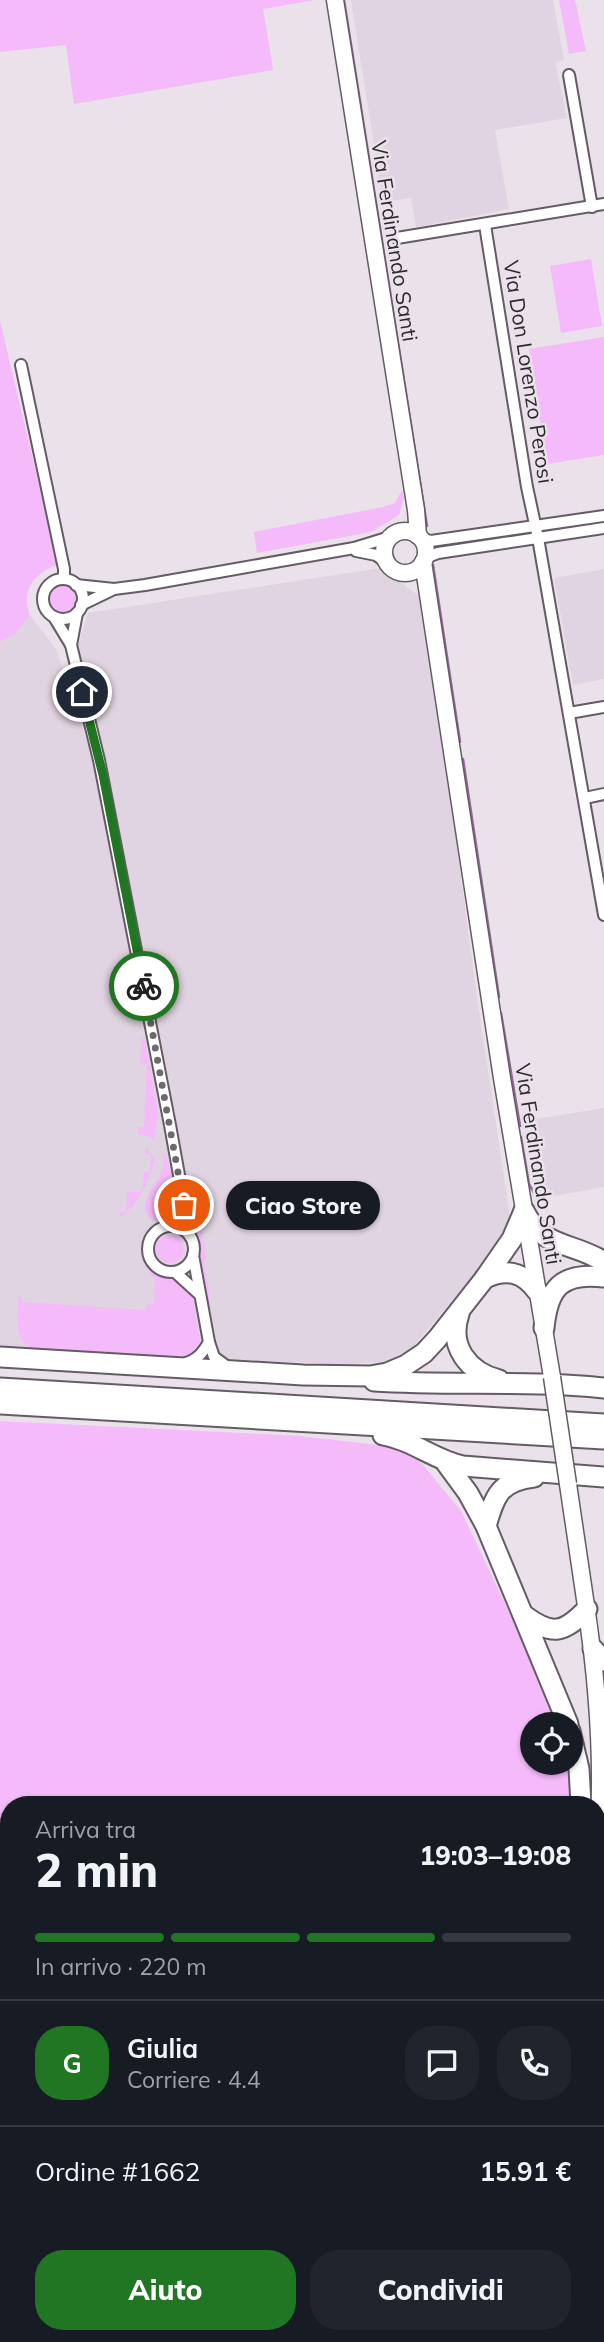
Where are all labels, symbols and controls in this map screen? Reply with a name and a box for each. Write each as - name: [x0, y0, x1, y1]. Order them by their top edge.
- street label: Via Ferdinando Santi: [366, 138, 424, 343]
- street label: Via Don Lorenzo Perosi: [499, 258, 559, 485]
- pin: [52, 662, 112, 722]
- icon: home: [63, 673, 101, 711]
- courier: [109, 951, 179, 1021]
- icon: bike: [125, 967, 163, 1005]
- street label: Via Ferdinando Santi: [510, 1061, 568, 1266]
- pin: [154, 1175, 214, 1235]
- callout: Ciao Store: [226, 1180, 380, 1230]
- icon: bag: [165, 1186, 203, 1224]
- text: Ciao Store: [245, 1191, 361, 1220]
- map controls: [520, 1712, 583, 1775]
- button: locate: [520, 1712, 583, 1775]
- text: Arriva tra: [35, 1815, 136, 1844]
- text: 19:03–19:08: [420, 1839, 571, 1872]
- text: 2 min: [35, 1841, 158, 1899]
- text: In arrivo · 220 m: [35, 1952, 207, 1981]
- button: chat: [405, 2026, 479, 2100]
- button: phone: [497, 2026, 571, 2100]
- text: Giulia: [127, 2032, 198, 2065]
- text: G: [62, 2047, 82, 2080]
- text: Corriere · 4.4: [127, 2065, 261, 2094]
- text: Ordine #1662: [35, 2155, 200, 2188]
- text: 15.91 €: [479, 2155, 571, 2188]
- button: Aiuto: [35, 2250, 296, 2330]
- button: Condividi: [310, 2250, 571, 2330]

